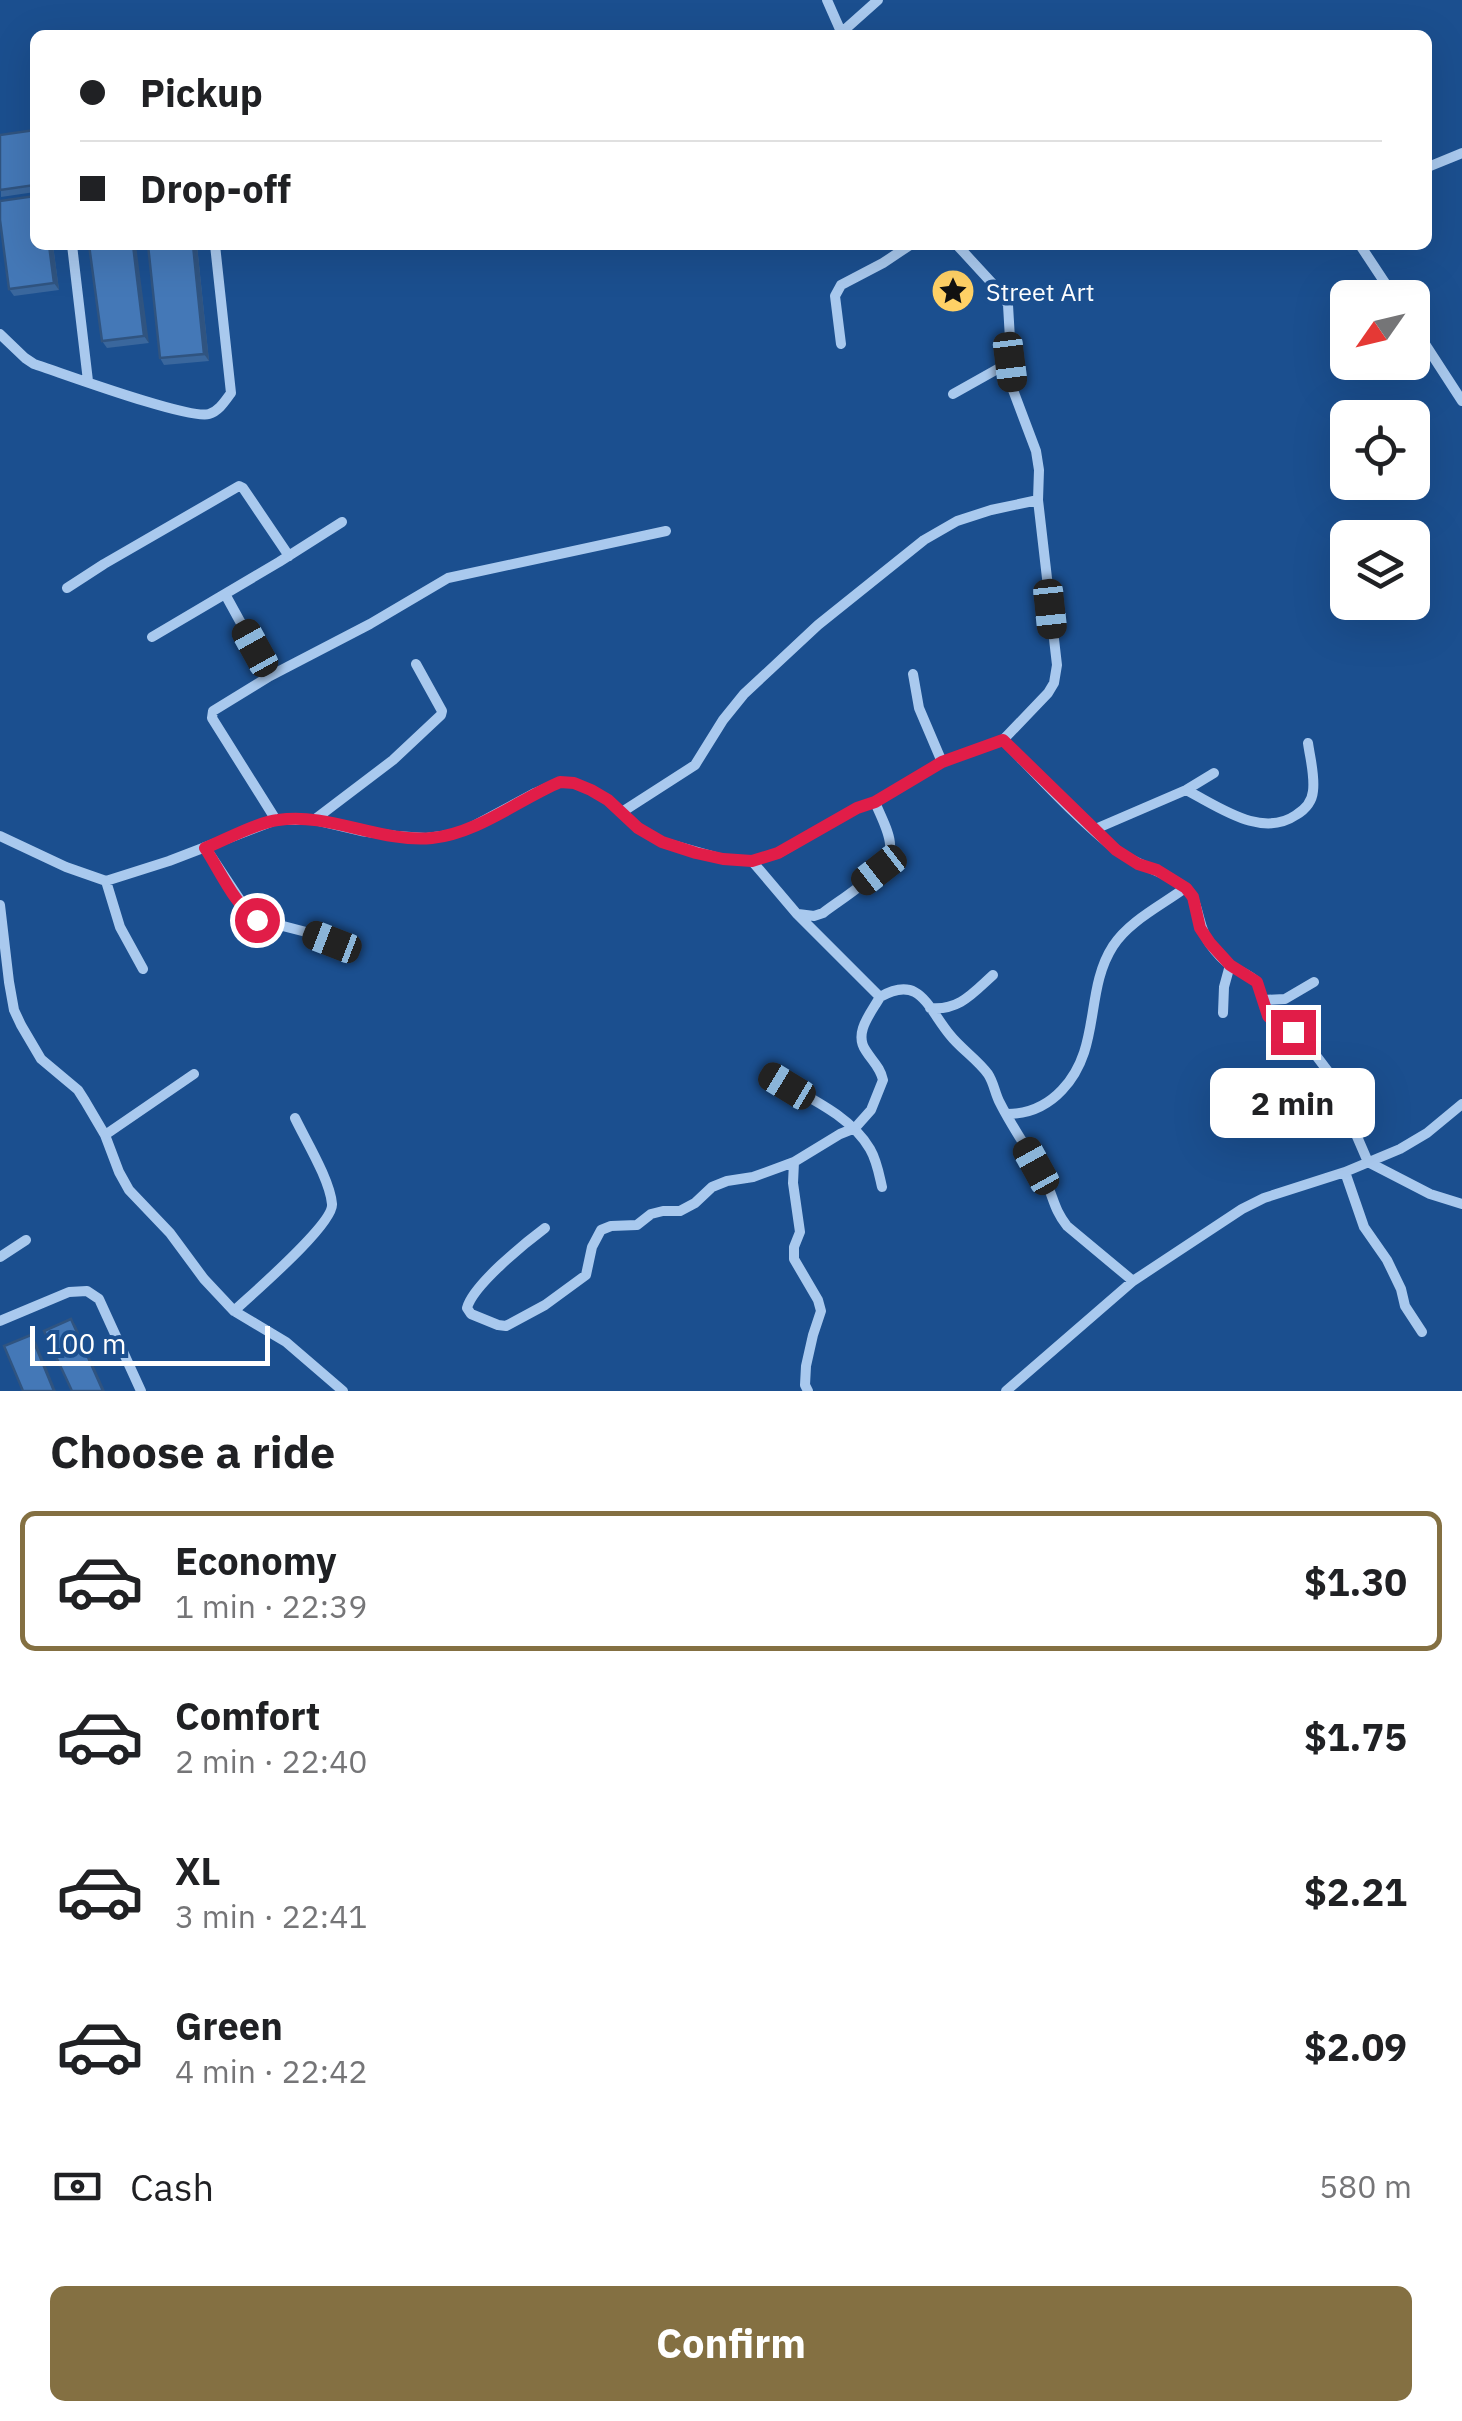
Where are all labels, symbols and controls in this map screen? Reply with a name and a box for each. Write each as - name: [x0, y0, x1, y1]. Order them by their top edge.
- text: Pickup: [140, 68, 263, 117]
- text: Drop-off: [140, 164, 291, 213]
- place icon: Street Art: [930, 268, 976, 314]
- place label: Street Art: [986, 275, 1095, 308]
- north arrow: [1330, 280, 1430, 380]
- map controls: [1330, 280, 1430, 620]
- car: [991, 330, 1029, 394]
- button: locate: [1330, 400, 1430, 500]
- button: layers: [1330, 520, 1430, 620]
- car: [1032, 578, 1068, 640]
- car: [227, 614, 283, 682]
- car: [846, 840, 912, 900]
- route start: [235, 898, 280, 943]
- car: [299, 917, 365, 967]
- route end: [1271, 1010, 1316, 1055]
- car: [754, 1058, 820, 1114]
- callout: 2 min: [1210, 1067, 1376, 1137]
- text: 2 min: [1251, 1082, 1334, 1124]
- car: [1008, 1132, 1064, 1200]
- scale bar: [30, 1321, 270, 1366]
- text: 100 m: [45, 1325, 126, 1362]
- text: Choose a ride: [50, 1422, 335, 1480]
- icon: car: [55, 1536, 145, 1626]
- text: Economy: [175, 1536, 337, 1585]
- text: $1.30: [1304, 1557, 1407, 1606]
- text: 1 min · 22:39: [175, 1585, 368, 1627]
- icon: car: [55, 1691, 145, 1781]
- text: Comfort: [175, 1691, 320, 1740]
- text: $1.75: [1304, 1712, 1407, 1761]
- text: 2 min · 22:40: [175, 1740, 368, 1782]
- icon: car: [55, 1846, 145, 1936]
- text: XL: [175, 1846, 221, 1895]
- text: $2.21: [1304, 1867, 1407, 1916]
- text: 3 min · 22:41: [175, 1895, 368, 1937]
- icon: car: [55, 2001, 145, 2091]
- text: Green: [175, 2001, 283, 2050]
- text: $2.09: [1304, 2022, 1407, 2071]
- text: 4 min · 22:42: [175, 2050, 368, 2092]
- icon: cash: [50, 2159, 105, 2214]
- text: Cash: [130, 2162, 214, 2211]
- text: 580 m: [1319, 2165, 1412, 2207]
- button: Confirm: [50, 2286, 1412, 2401]

